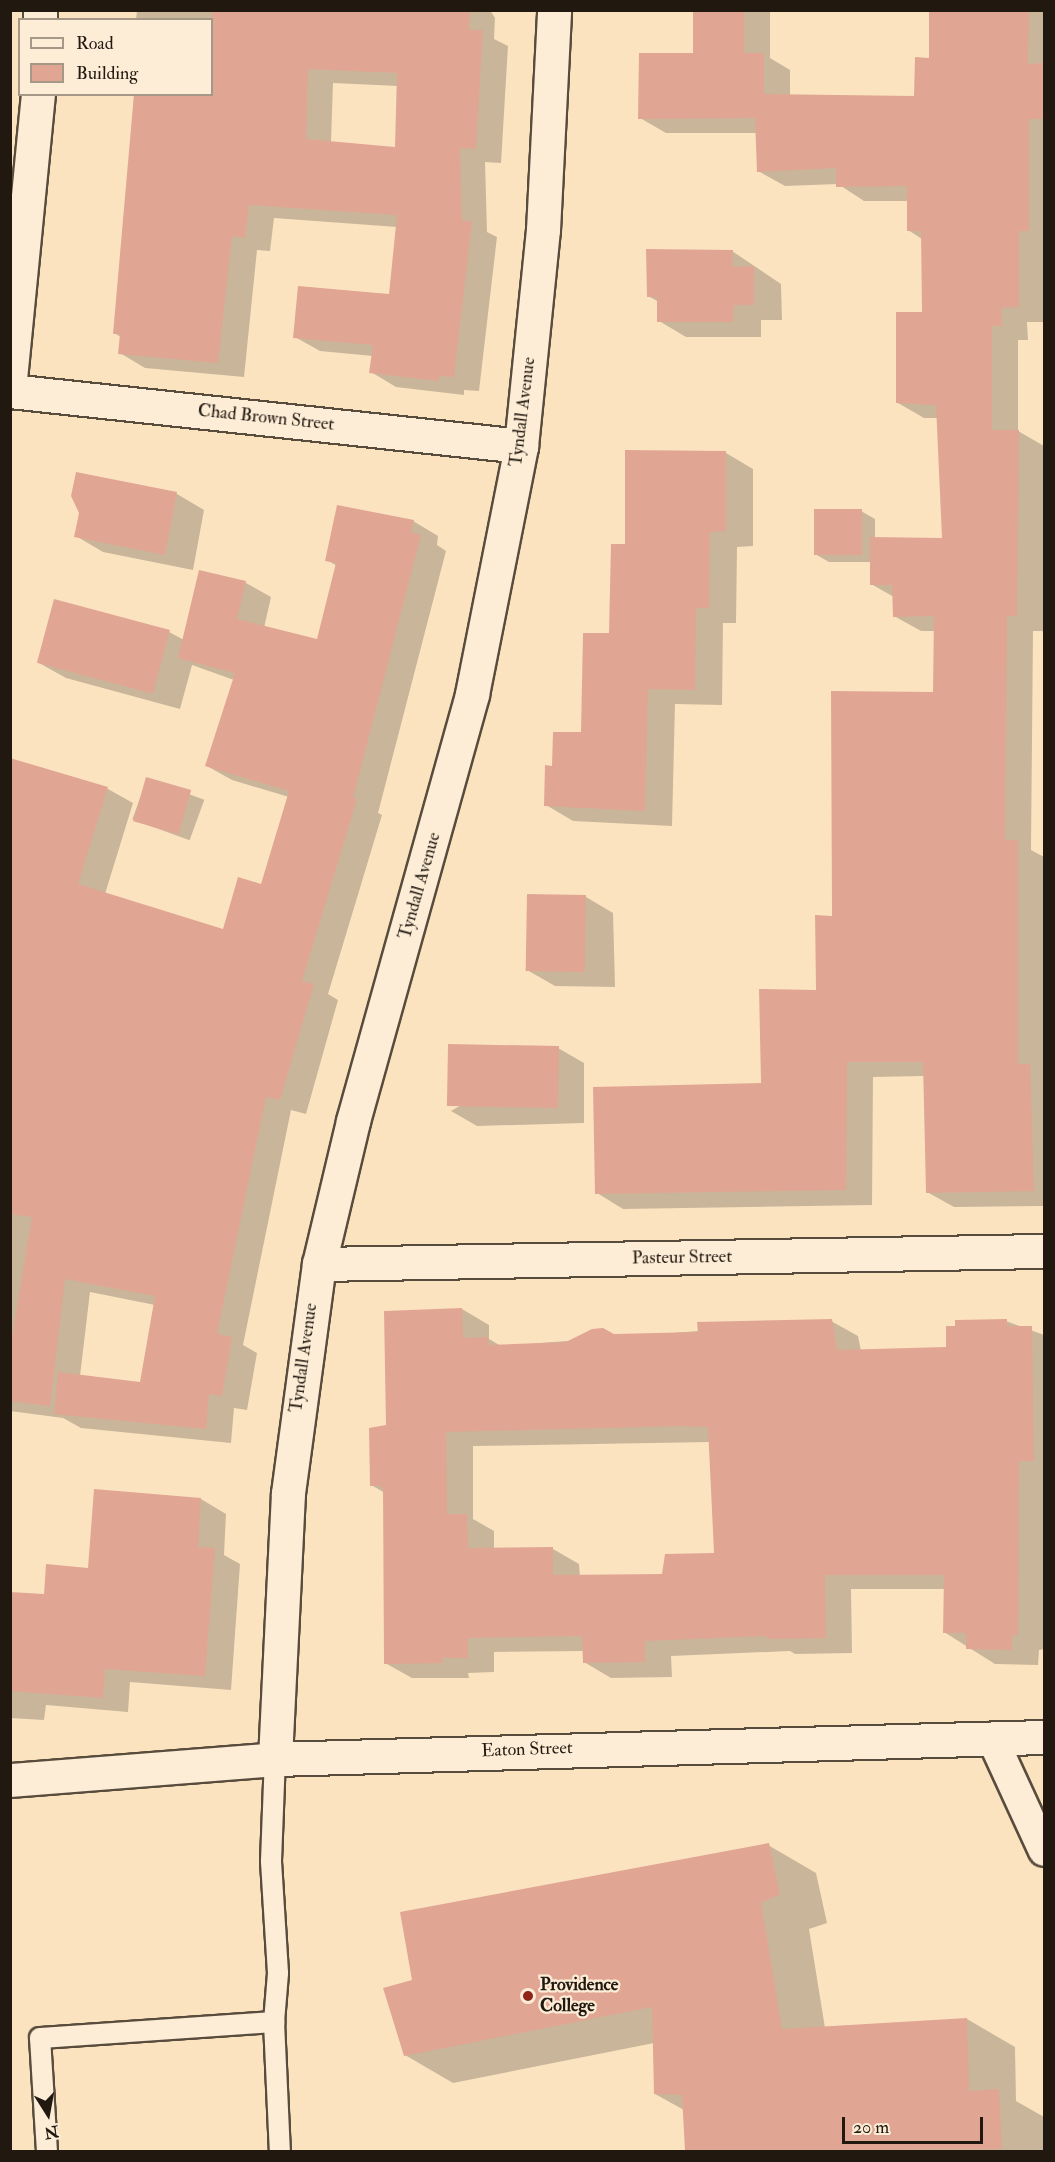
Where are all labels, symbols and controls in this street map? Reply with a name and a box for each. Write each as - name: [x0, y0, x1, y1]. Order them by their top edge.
- legend: [18, 18, 213, 96]
- text: Road: [76, 32, 114, 55]
- text: Building: [76, 62, 138, 85]
- street label: Tyndall Avenue: [506, 356, 540, 468]
- street label: Chad Brown Street: [197, 400, 335, 436]
- street label: Tyndall Avenue: [394, 830, 446, 942]
- street label: Pasteur Street: [632, 1246, 732, 1270]
- street label: Tyndall Avenue: [286, 1302, 322, 1414]
- street label: Eaton Street: [481, 1738, 573, 1762]
- place label: Providence College: [540, 1975, 618, 2018]
- marker: Providence College: [521, 1989, 535, 2003]
- north arrow: [18, 2084, 78, 2144]
- scale bar: [845, 2105, 986, 2143]
- text: 20 m: [853, 2116, 889, 2139]
- text: N: [43, 2120, 60, 2143]

